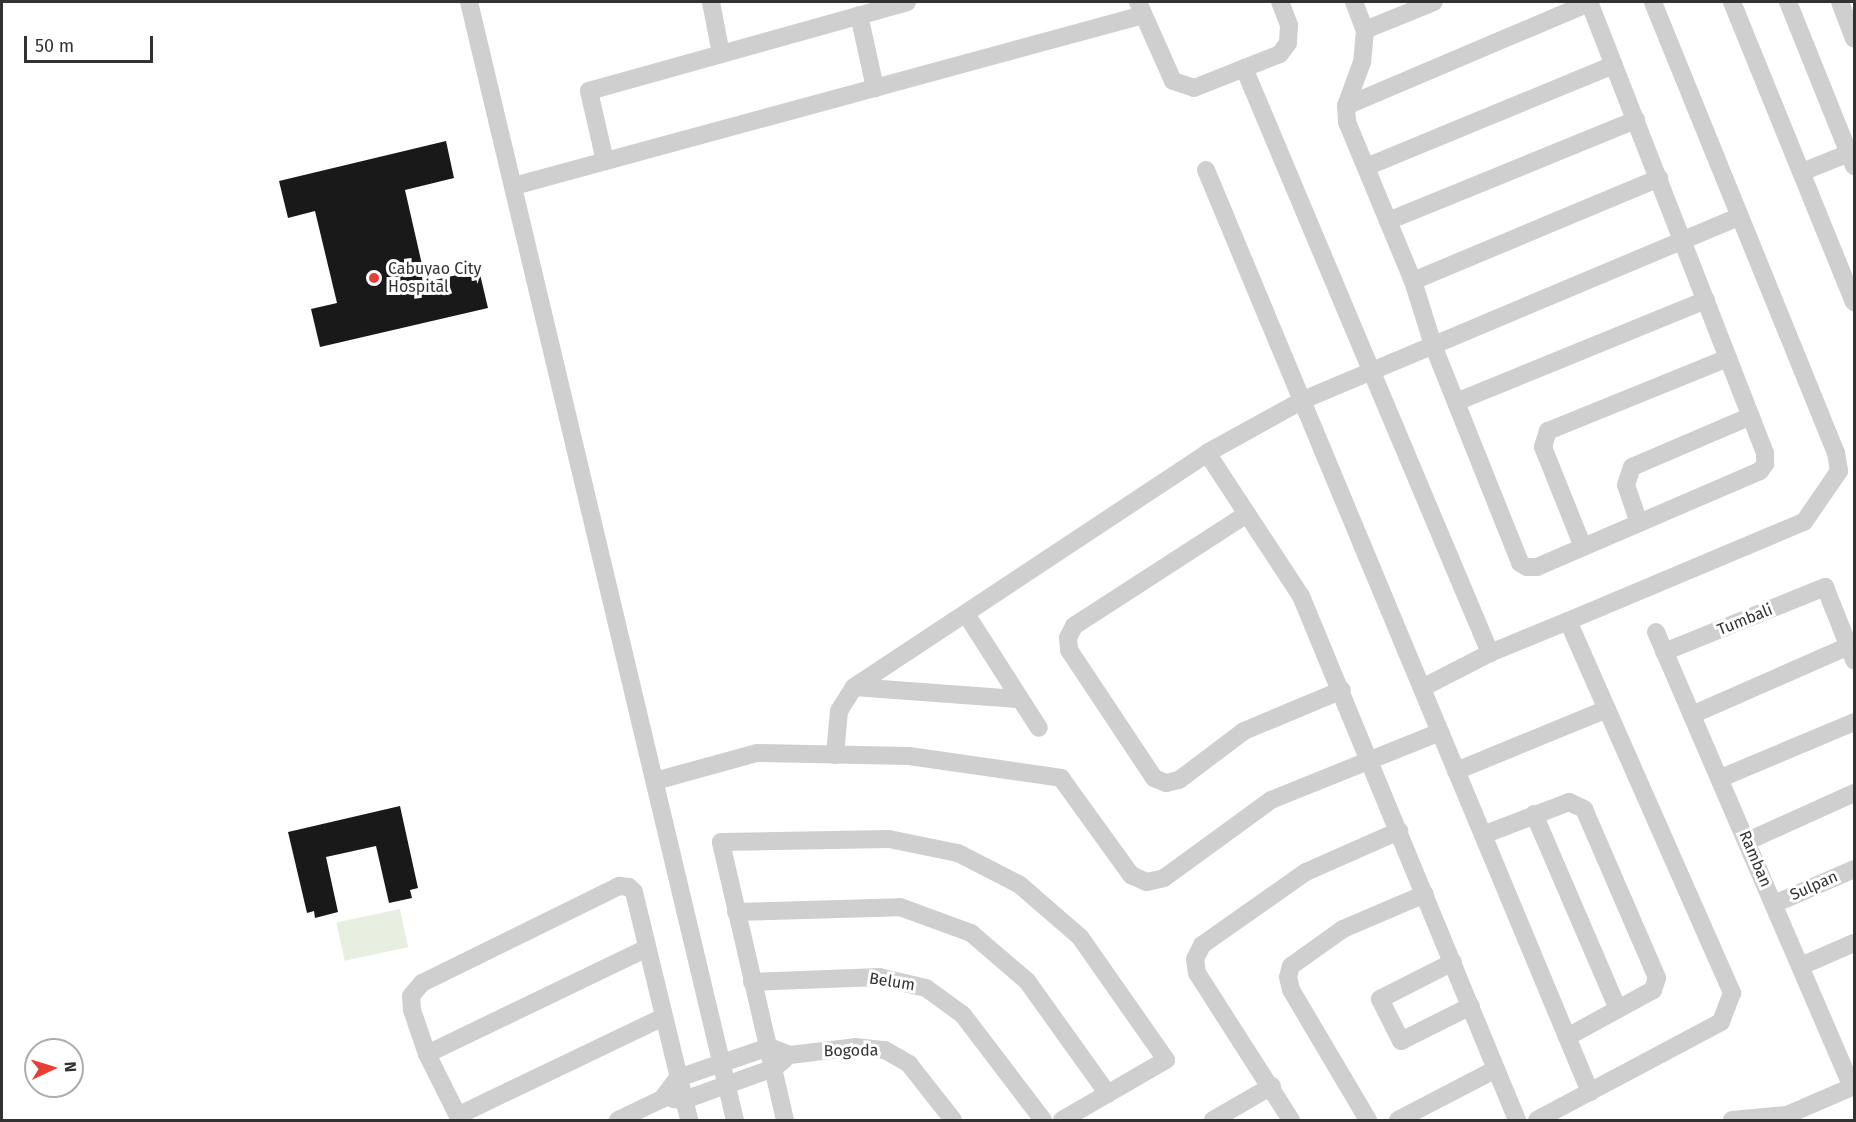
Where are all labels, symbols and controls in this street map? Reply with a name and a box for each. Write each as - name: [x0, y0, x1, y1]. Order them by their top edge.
- scale bar: [27, 24, 156, 62]
- text: 50 m: [35, 35, 74, 57]
- place label: Cabuyao City Hospital: [388, 259, 481, 297]
- marker: Cabuyao City Hospital: [365, 269, 383, 287]
- street label: Tumbali: [1715, 600, 1775, 640]
- street label: Ramban: [1735, 828, 1775, 890]
- street label: Sulpan: [1787, 867, 1841, 905]
- street label: Belum: [868, 969, 916, 995]
- north arrow: [24, 1038, 84, 1098]
- street label: Bogoda: [823, 1041, 879, 1061]
- text: N: [61, 1061, 80, 1073]

